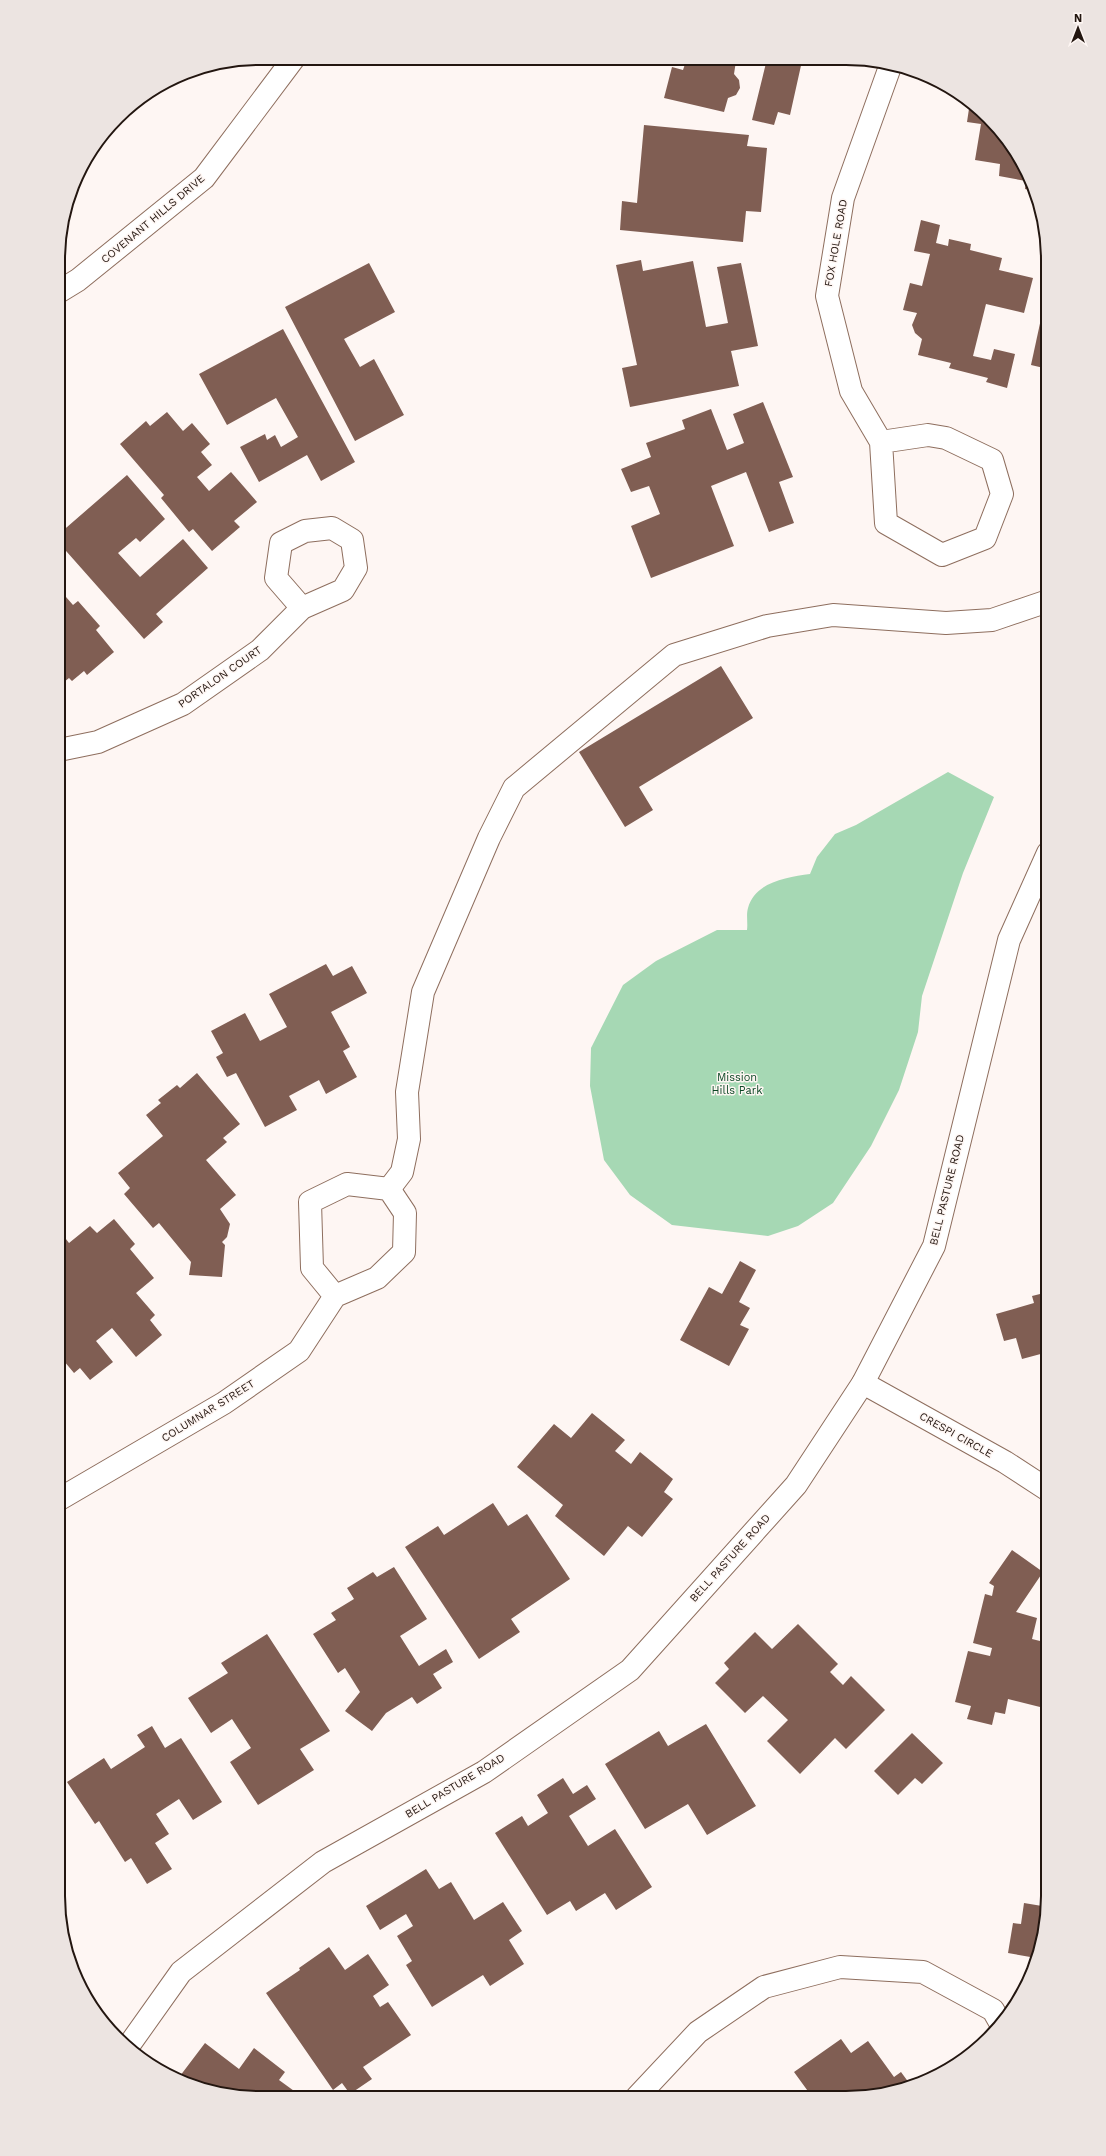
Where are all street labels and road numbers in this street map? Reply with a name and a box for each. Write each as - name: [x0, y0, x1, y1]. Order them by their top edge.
- street label: COVENANT HILLS DRIVE: [99, 172, 207, 266]
- street label: FOX HOLE ROAD: [822, 198, 850, 288]
- street label: PORTALON COURT: [176, 643, 264, 711]
- street label: BELL PASTURE ROAD: [927, 1133, 967, 1247]
- street label: COLUMNAR STREET: [159, 1377, 257, 1445]
- street label: CRESPI CIRCLE: [917, 1409, 995, 1461]
- street label: BELL PASTURE ROAD: [687, 1511, 773, 1605]
- street label: BELL PASTURE ROAD: [403, 1751, 507, 1821]

